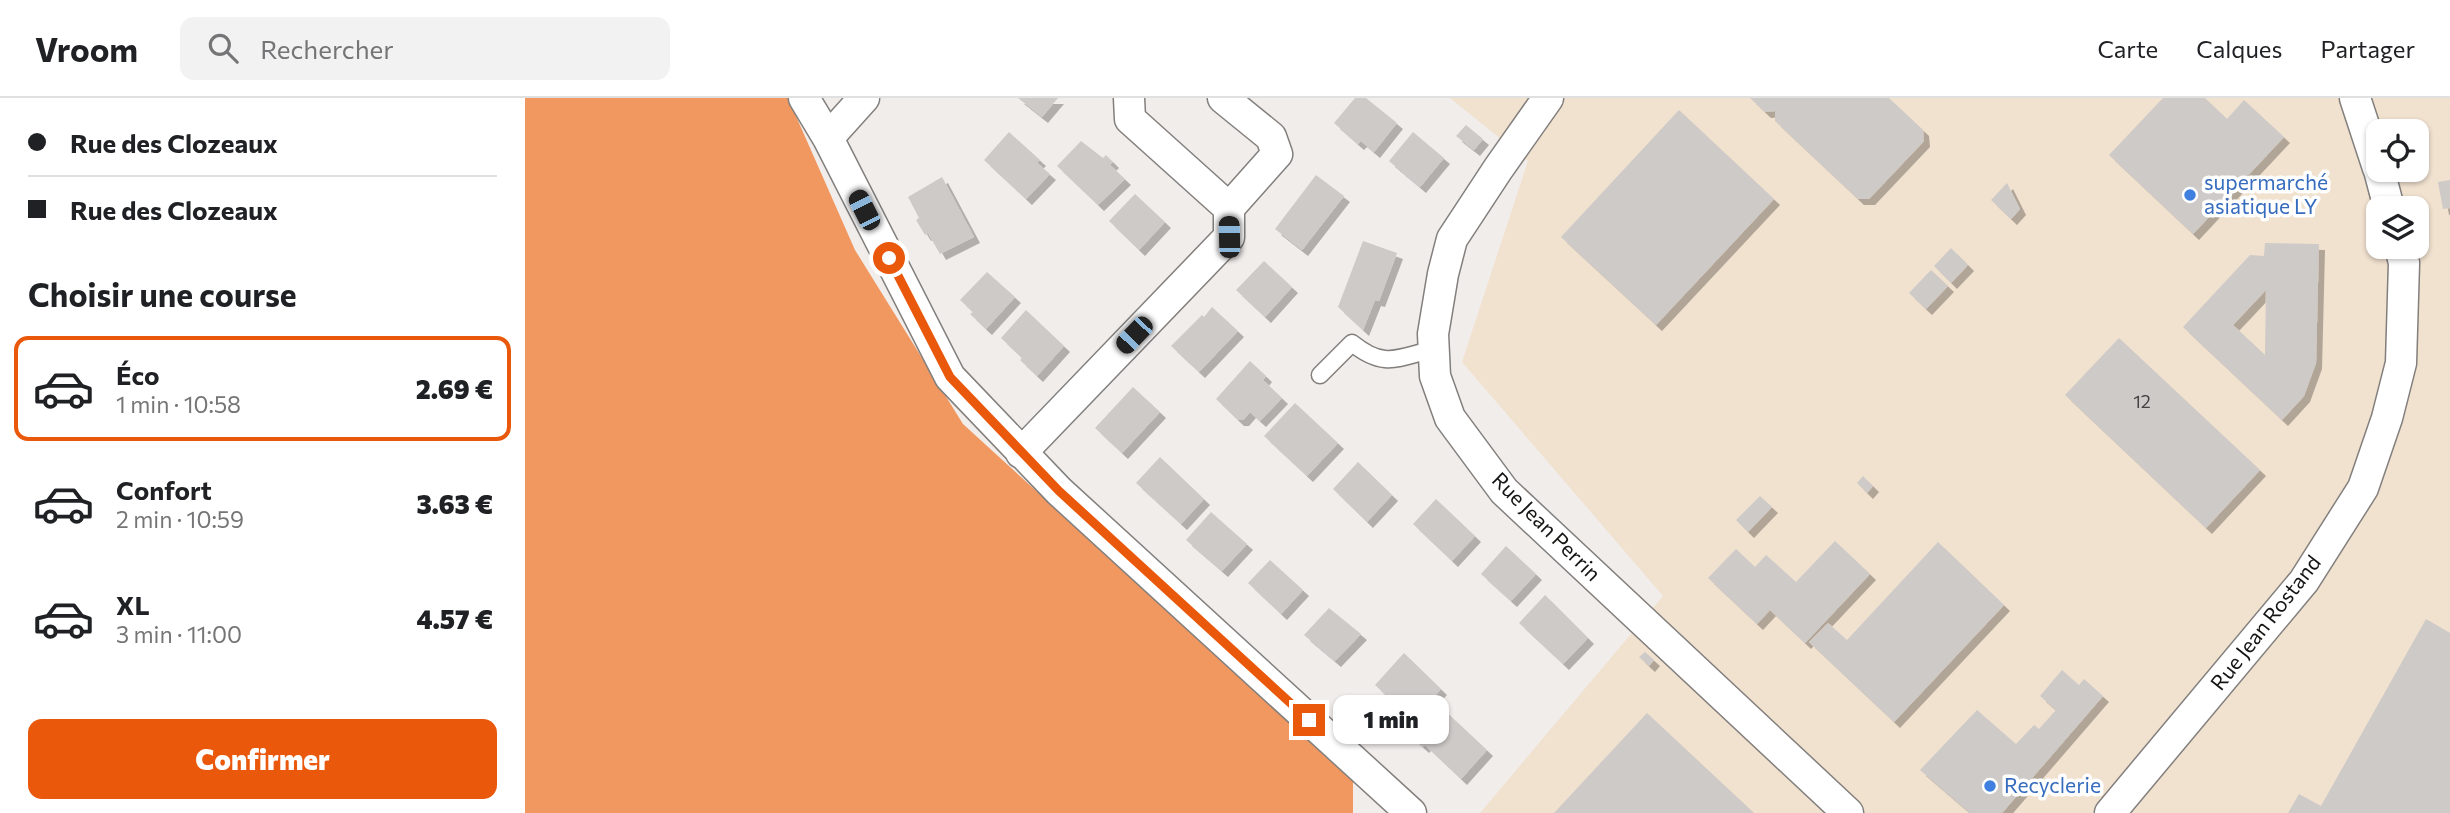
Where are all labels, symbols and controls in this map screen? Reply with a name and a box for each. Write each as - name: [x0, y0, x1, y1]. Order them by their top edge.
- search box: [180, 17, 670, 80]
- text: Vroom: [35, 28, 138, 69]
- icon: search: [204, 29, 242, 67]
- text: Rechercher: [260, 33, 394, 64]
- text: Carte: [2097, 34, 2158, 63]
- text: Calques: [2196, 34, 2282, 63]
- text: Partager: [2320, 34, 2415, 63]
- map controls: [2366, 119, 2429, 259]
- button: locate: [2366, 119, 2429, 182]
- text: Rue des Clozeaux: [70, 127, 278, 158]
- place label: supermarché asiatique LY: [2204, 169, 2328, 218]
- car: [846, 187, 883, 233]
- marker: supermarché asiatique LY: [2182, 187, 2198, 203]
- text: Rue des Clozeaux: [70, 194, 278, 225]
- button: layers: [2366, 196, 2429, 259]
- car: [1219, 216, 1240, 258]
- route start: [873, 242, 905, 274]
- text: Choisir une course: [28, 274, 297, 314]
- car: [1112, 313, 1157, 357]
- icon: car: [32, 357, 95, 420]
- text: Éco: [116, 359, 160, 390]
- text: 2.69 €: [416, 373, 493, 404]
- text: 1 min · 10:58: [116, 390, 241, 418]
- house number: 12: [2133, 390, 2151, 412]
- street label: Rue Jean Perrin: [1488, 466, 1607, 585]
- icon: car: [32, 472, 95, 535]
- text: Confort: [116, 474, 212, 505]
- text: 3.63 €: [416, 488, 493, 519]
- text: 2 min · 10:59: [116, 505, 244, 533]
- street label: Rue Jean Rostand: [2204, 550, 2325, 694]
- icon: car: [32, 587, 95, 650]
- text: XL: [116, 589, 150, 620]
- text: 4.57 €: [416, 603, 493, 634]
- text: 3 min · 11:00: [116, 620, 242, 648]
- callout: 1 min: [1333, 696, 1449, 744]
- route end: [1293, 704, 1325, 736]
- text: 1 min: [1363, 705, 1419, 733]
- button: Confirmer: [28, 719, 497, 799]
- place label: Recyclerie: [2004, 772, 2101, 797]
- marker: Recyclerie: [1982, 778, 1998, 794]

